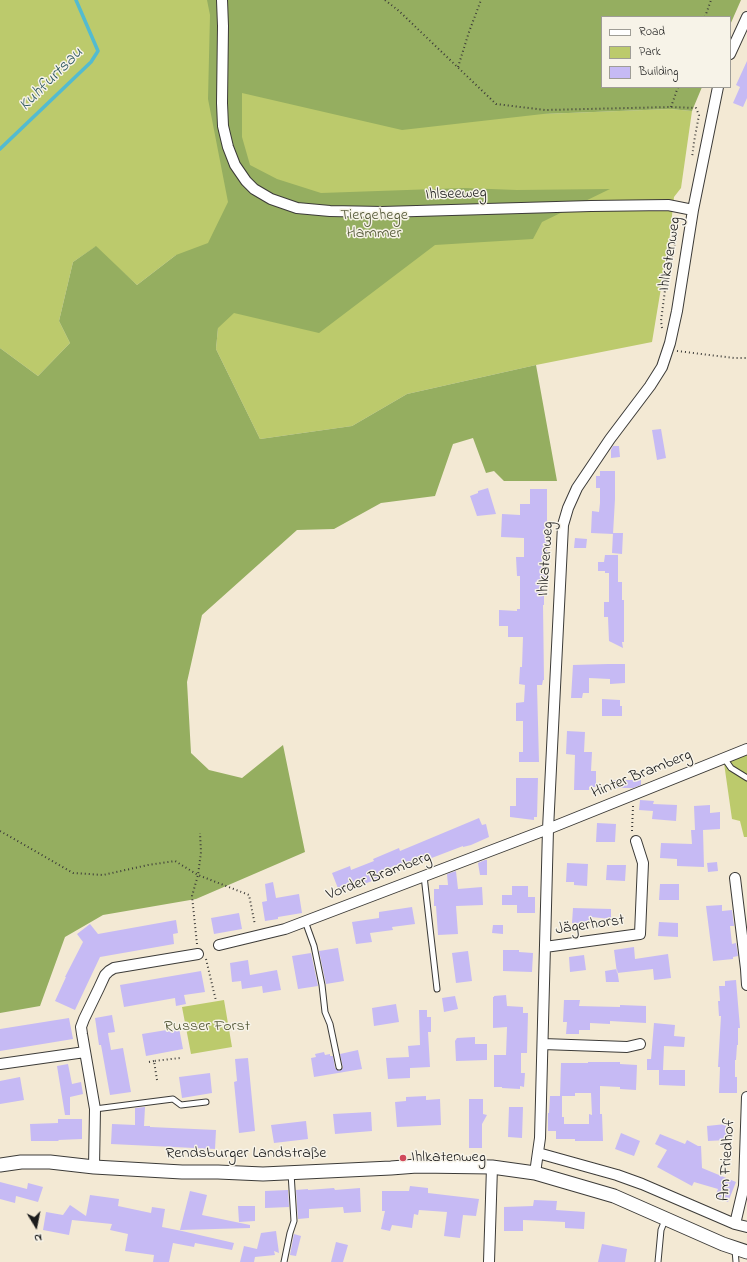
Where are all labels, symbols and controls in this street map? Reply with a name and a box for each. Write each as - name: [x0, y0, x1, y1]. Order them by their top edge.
- legend: [601, 16, 731, 88]
- text: Road: [639, 23, 665, 41]
- text: Park: [639, 43, 661, 61]
- water label: Kuhfurtsau: [16, 44, 88, 116]
- text: Building: [639, 63, 678, 81]
- street label: Ihlseeweg: [425, 184, 487, 206]
- park label: Tiergehege Hammer: [340, 206, 408, 244]
- street label: Ihlkatenweg: [656, 215, 686, 293]
- street label: Ihlkatenweg: [535, 521, 559, 597]
- street label: Hinter Bramberg: [589, 746, 695, 804]
- street label: Vorder Bramberg: [324, 848, 434, 906]
- street label: Jägerhorst: [554, 912, 626, 940]
- park label: Russer Forst: [164, 1017, 250, 1037]
- street label: Am Friedhof: [716, 1118, 740, 1202]
- street label: Rendsburger Landstraße: [166, 1144, 326, 1164]
- place label: Ihlkatenweg: [411, 1148, 486, 1168]
- marker: Ihlkatenweg: [398, 1153, 408, 1163]
- north arrow: [16, 1206, 56, 1246]
- text: N: [33, 1229, 43, 1246]

